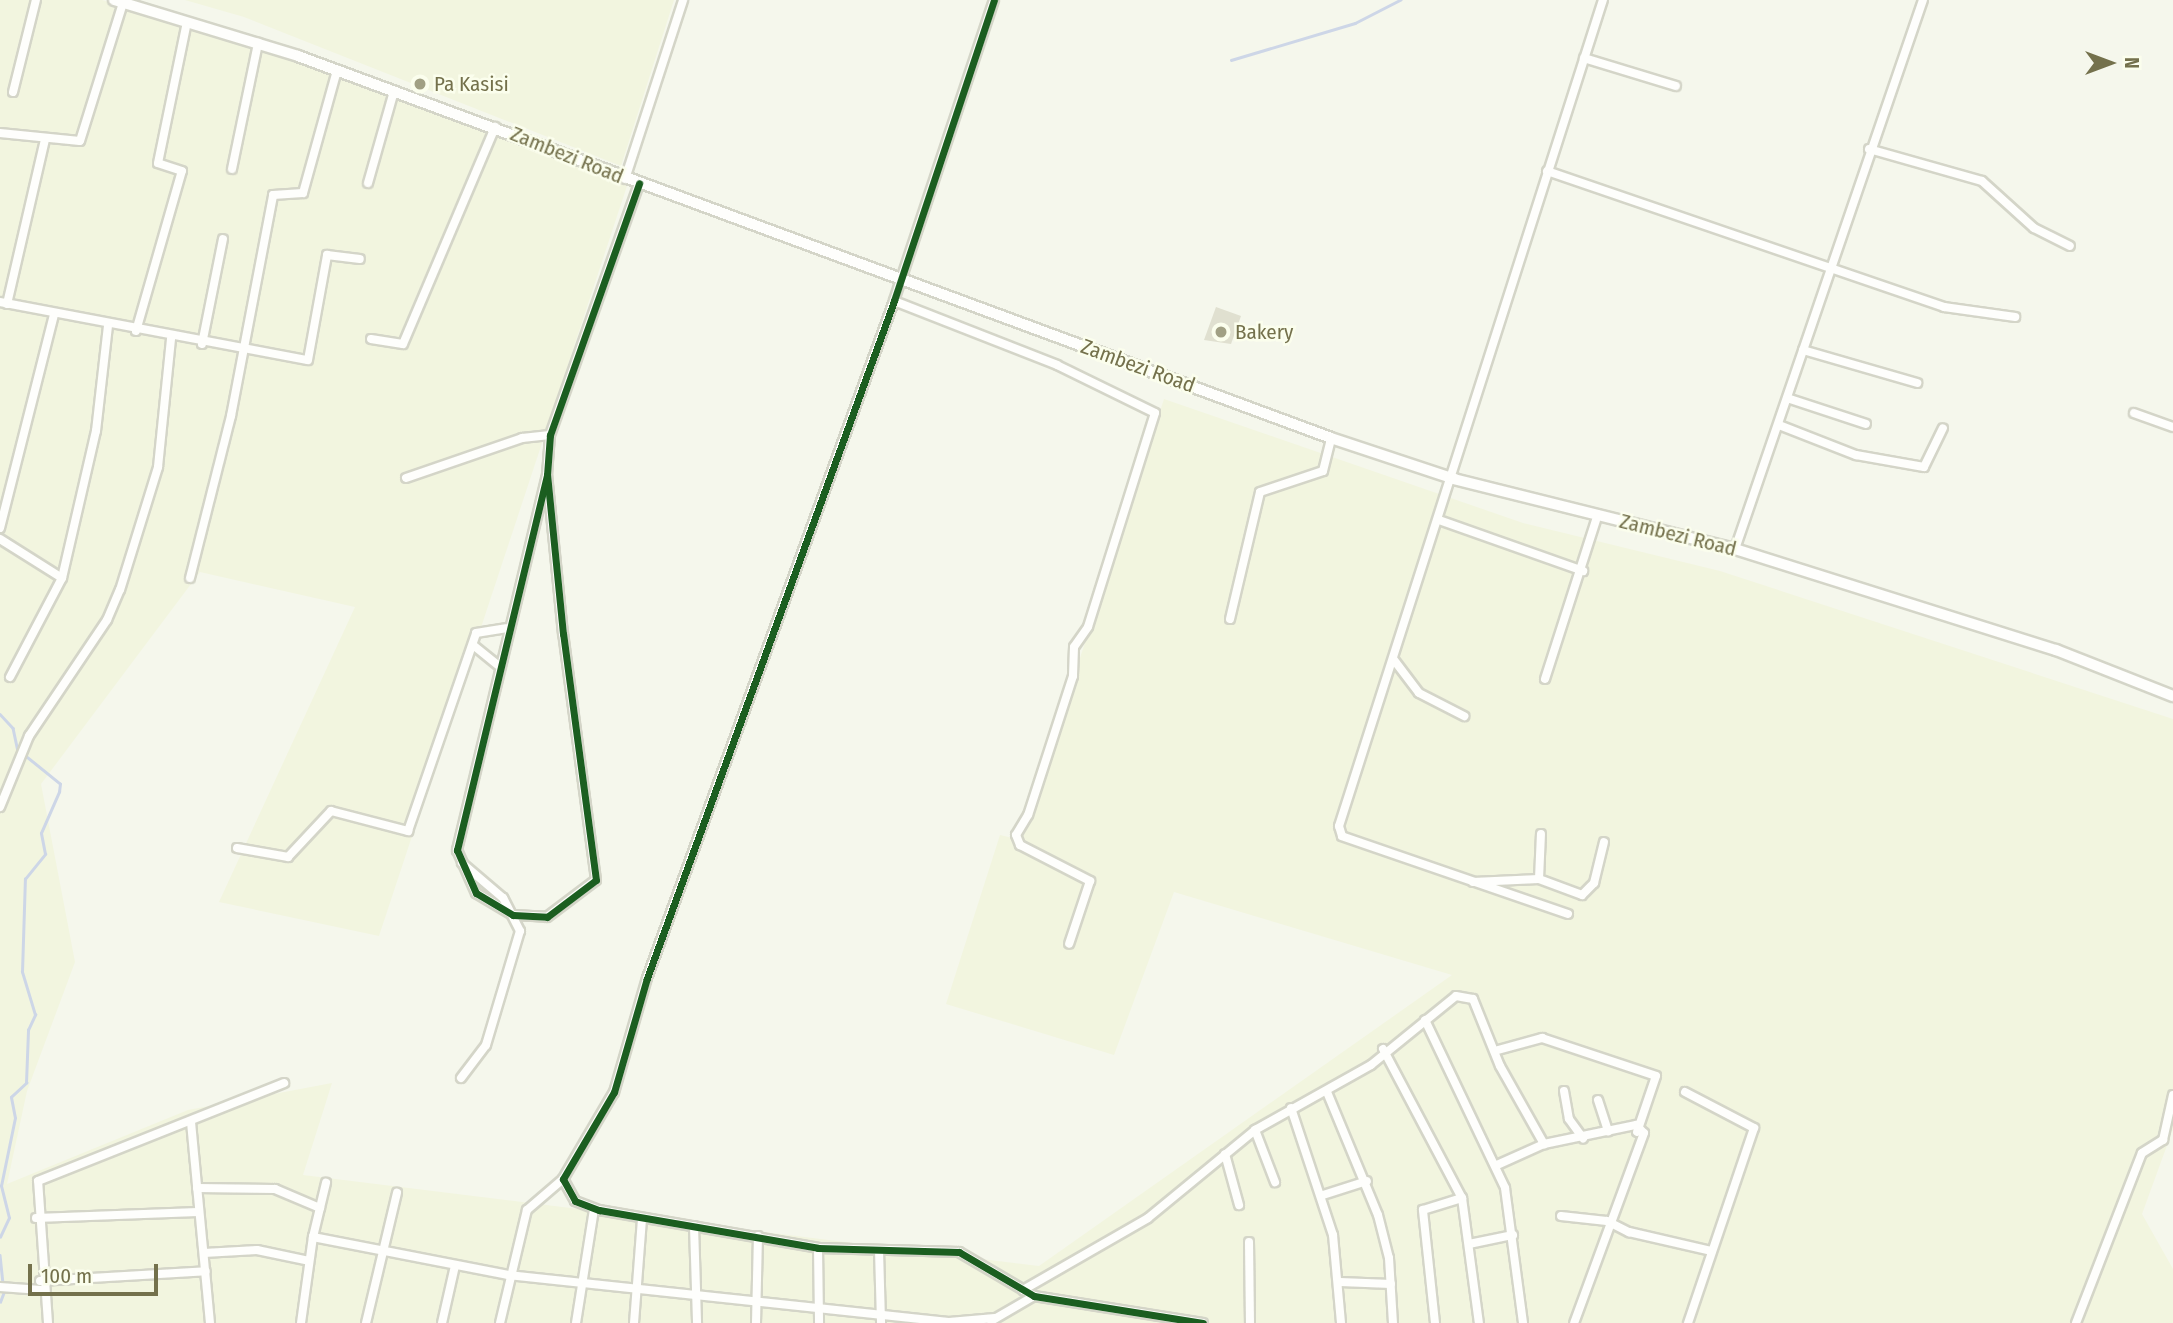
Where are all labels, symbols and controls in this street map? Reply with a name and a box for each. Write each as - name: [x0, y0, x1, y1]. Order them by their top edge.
- north arrow: [2075, 28, 2145, 98]
- text: N: [2120, 57, 2143, 69]
- place label: Pa Kasisi: [434, 71, 509, 97]
- marker: Pa Kasisi: [412, 76, 428, 92]
- street label: Zambezi Road: [507, 121, 627, 189]
- place label: Bakery: [1235, 319, 1293, 345]
- marker: Bakery: [1213, 324, 1229, 340]
- street label: Zambezi Road: [1078, 334, 1198, 398]
- street label: Zambezi Road: [1617, 508, 1739, 562]
- scale bar: [32, 1250, 161, 1294]
- text: 100 m: [41, 1263, 92, 1289]

